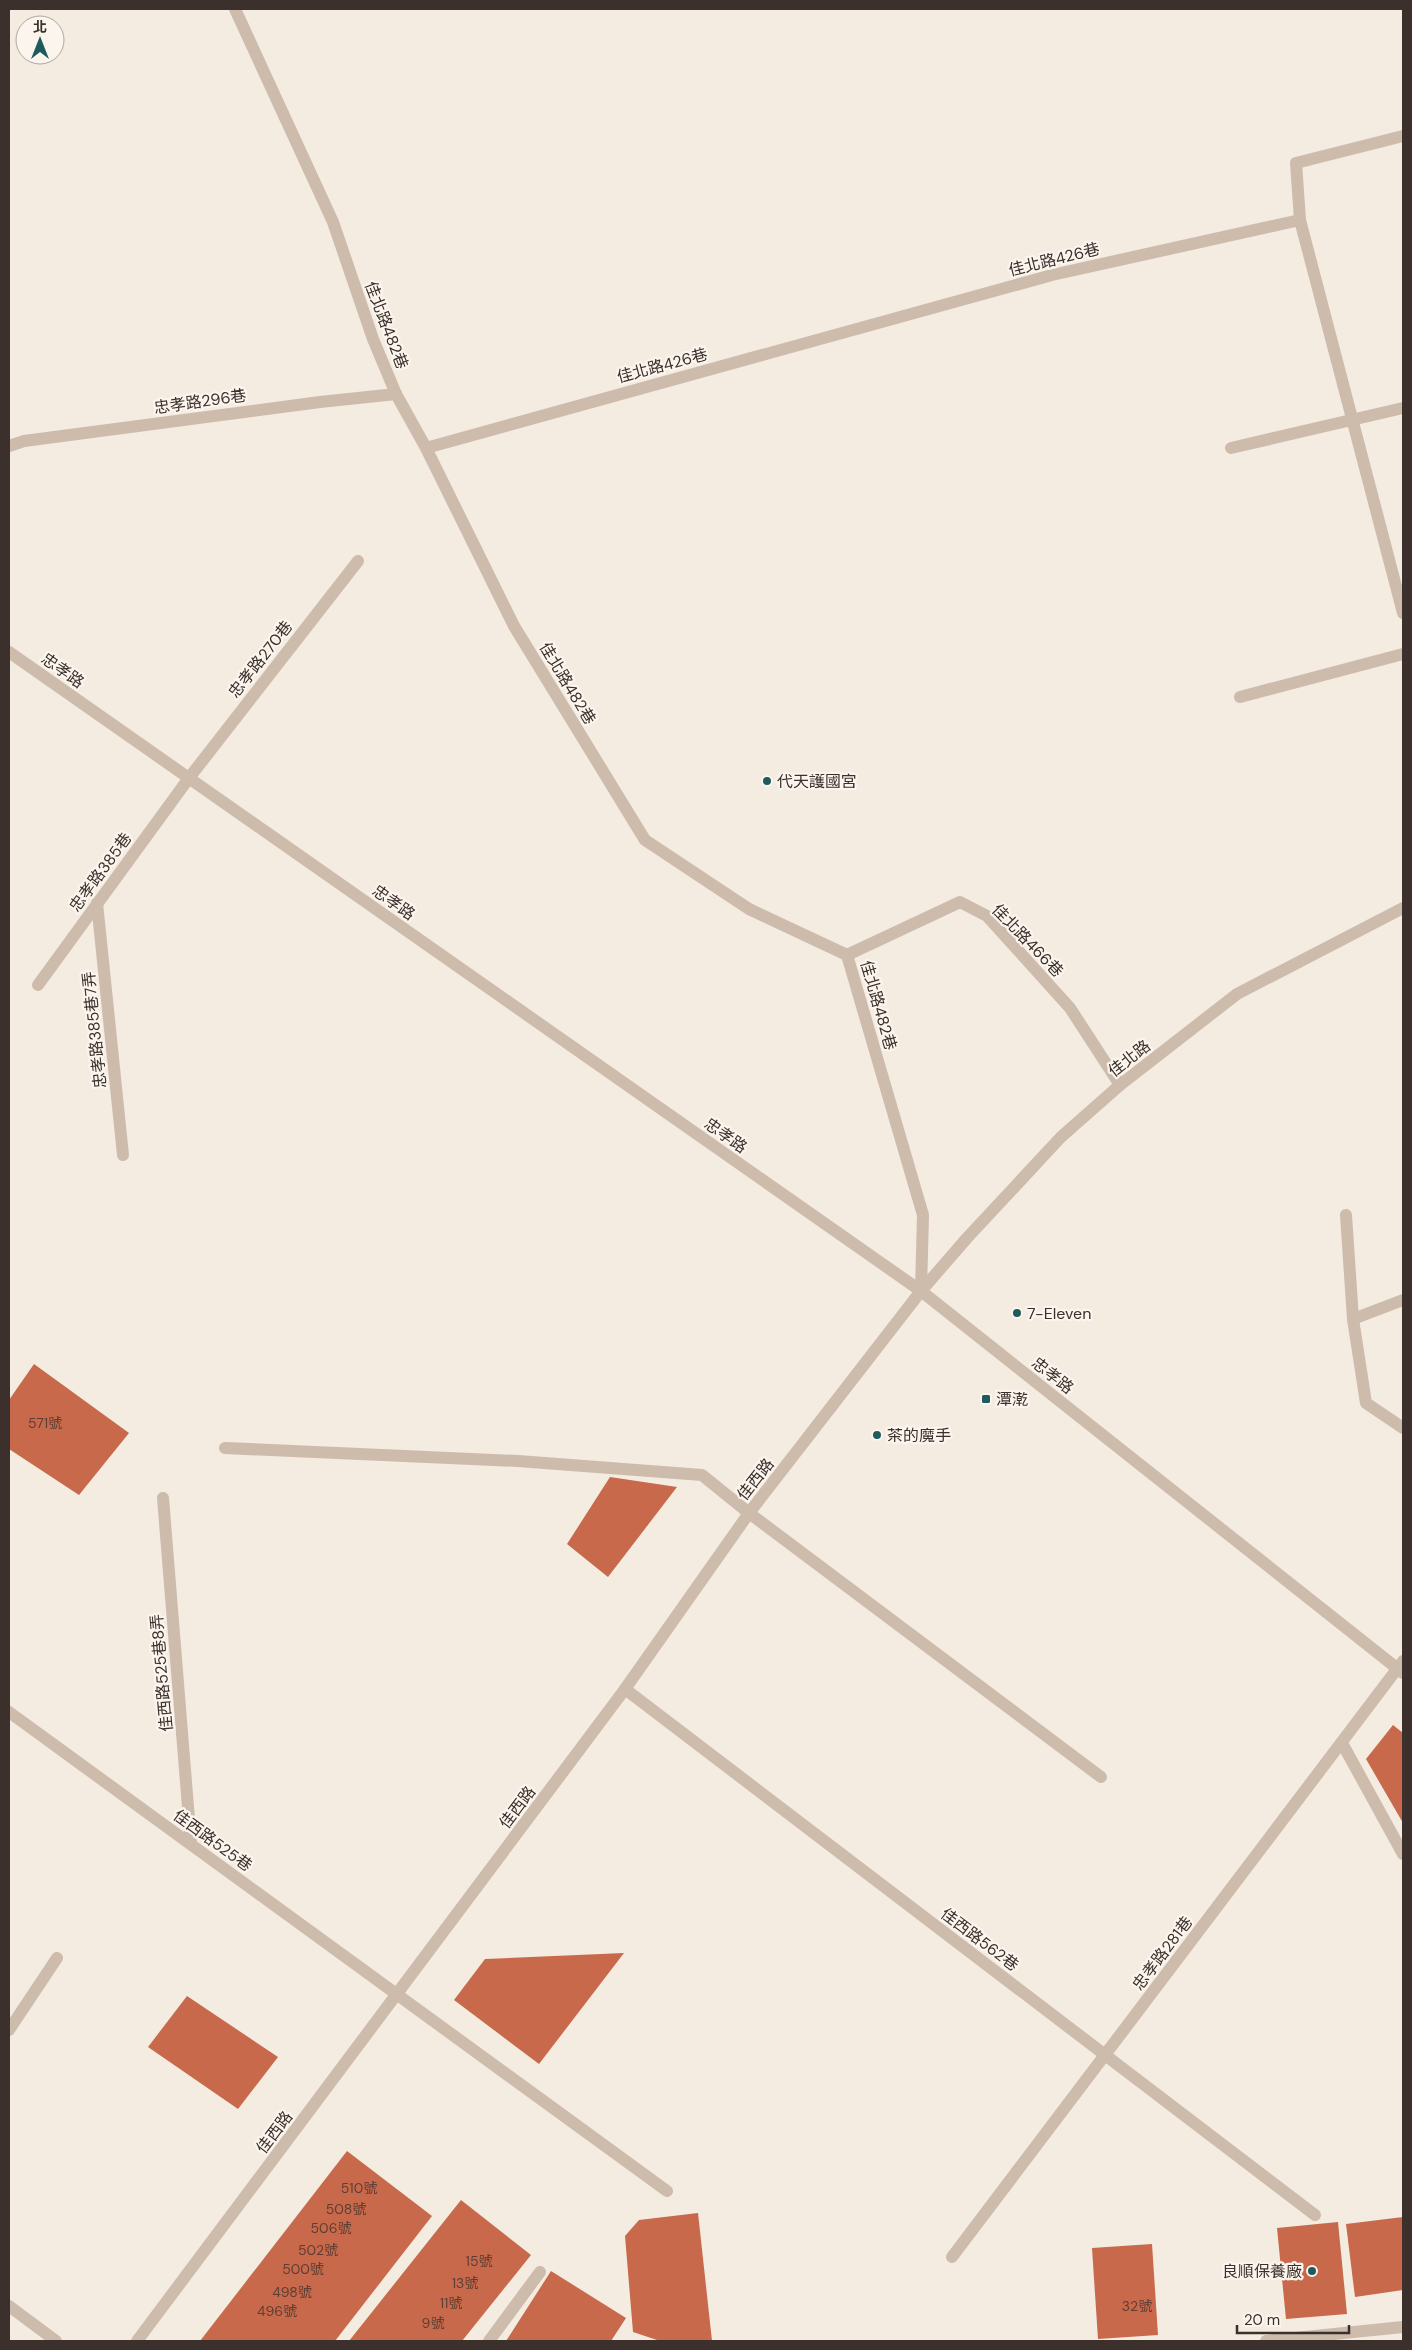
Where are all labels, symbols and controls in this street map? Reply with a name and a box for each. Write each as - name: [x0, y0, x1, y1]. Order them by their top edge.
- north arrow: [15, 15, 65, 65]
- text: 北: [33, 18, 47, 36]
- street label: 佳北路426巷: [1006, 238, 1102, 281]
- street label: 佳北路482巷: [360, 278, 413, 372]
- street label: 佳北路426巷: [615, 343, 710, 388]
- street label: 忠孝路296巷: [152, 385, 248, 418]
- street label: 忠孝路270巷: [224, 617, 297, 702]
- street label: 佳北路482巷: [535, 638, 600, 728]
- street label: 忠孝路: [37, 648, 88, 693]
- place label: 代天護國宮: [777, 771, 857, 792]
- marker: 代天護國宮: [761, 775, 773, 787]
- street label: 忠孝路385巷: [65, 829, 136, 916]
- street label: 忠孝路: [368, 880, 419, 925]
- street label: 佳北路466巷: [988, 899, 1068, 981]
- street label: 佳北路482巷: [856, 958, 901, 1052]
- street label: 忠孝路385巷7弄: [78, 970, 111, 1089]
- street label: 佳北路: [1104, 1035, 1155, 1081]
- street label: 忠孝路: [700, 1113, 751, 1158]
- place label: 7-Eleven: [1027, 1303, 1091, 1324]
- marker: 7-Eleven: [1011, 1307, 1023, 1319]
- street label: 忠孝路: [1027, 1352, 1078, 1398]
- place label: 潭漧: [996, 1389, 1028, 1410]
- marker: 潭漧: [980, 1393, 992, 1405]
- house number: 571號: [28, 1414, 62, 1432]
- place label: 茶的魔手: [887, 1425, 951, 1446]
- marker: 茶的魔手: [871, 1429, 883, 1441]
- street label: 佳西路: [732, 1454, 778, 1505]
- street label: 佳西路525巷8弄: [146, 1613, 177, 1733]
- street label: 佳西路: [495, 1782, 540, 1833]
- street label: 佳西路525巷: [169, 1805, 256, 1876]
- street label: 佳西路562巷: [936, 1903, 1023, 1976]
- street label: 忠孝路281巷: [1128, 1912, 1197, 1995]
- street label: 佳西路: [252, 2107, 297, 2158]
- house number: 510號: [341, 2179, 377, 2197]
- house number: 508號: [326, 2200, 366, 2218]
- house number: 506號: [311, 2219, 351, 2237]
- house number: 502號: [298, 2241, 338, 2259]
- house number: 15號: [466, 2252, 492, 2270]
- house number: 500號: [282, 2260, 324, 2278]
- place label: 良順保養廠: [1222, 2261, 1302, 2282]
- marker: 良順保養廠: [1306, 2265, 1318, 2277]
- house number: 13號: [452, 2274, 478, 2292]
- house number: 498號: [272, 2283, 312, 2301]
- house number: 11號: [440, 2294, 462, 2312]
- house number: 32號: [1122, 2297, 1152, 2315]
- house number: 496號: [257, 2302, 297, 2320]
- scale bar: [1237, 2302, 1350, 2334]
- text: 20 m: [1244, 2310, 1280, 2330]
- house number: 9號: [422, 2314, 444, 2332]

